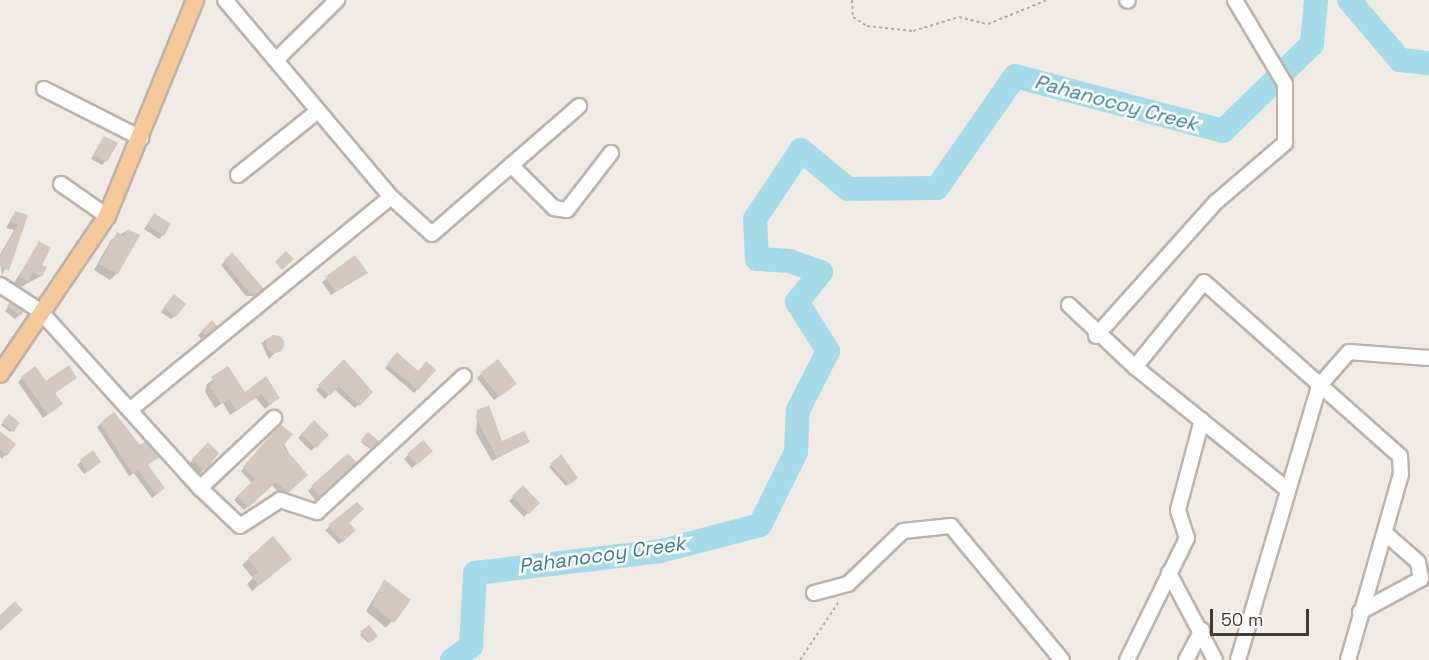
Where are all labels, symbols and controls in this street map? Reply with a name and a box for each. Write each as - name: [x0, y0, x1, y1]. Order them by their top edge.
- water label: Pahanocoy Creek: [1032, 70, 1200, 136]
- water label: Pahanocoy Creek: [517, 531, 687, 579]
- scale bar: [1213, 597, 1312, 635]
- text: 50 m: [1221, 608, 1263, 631]

